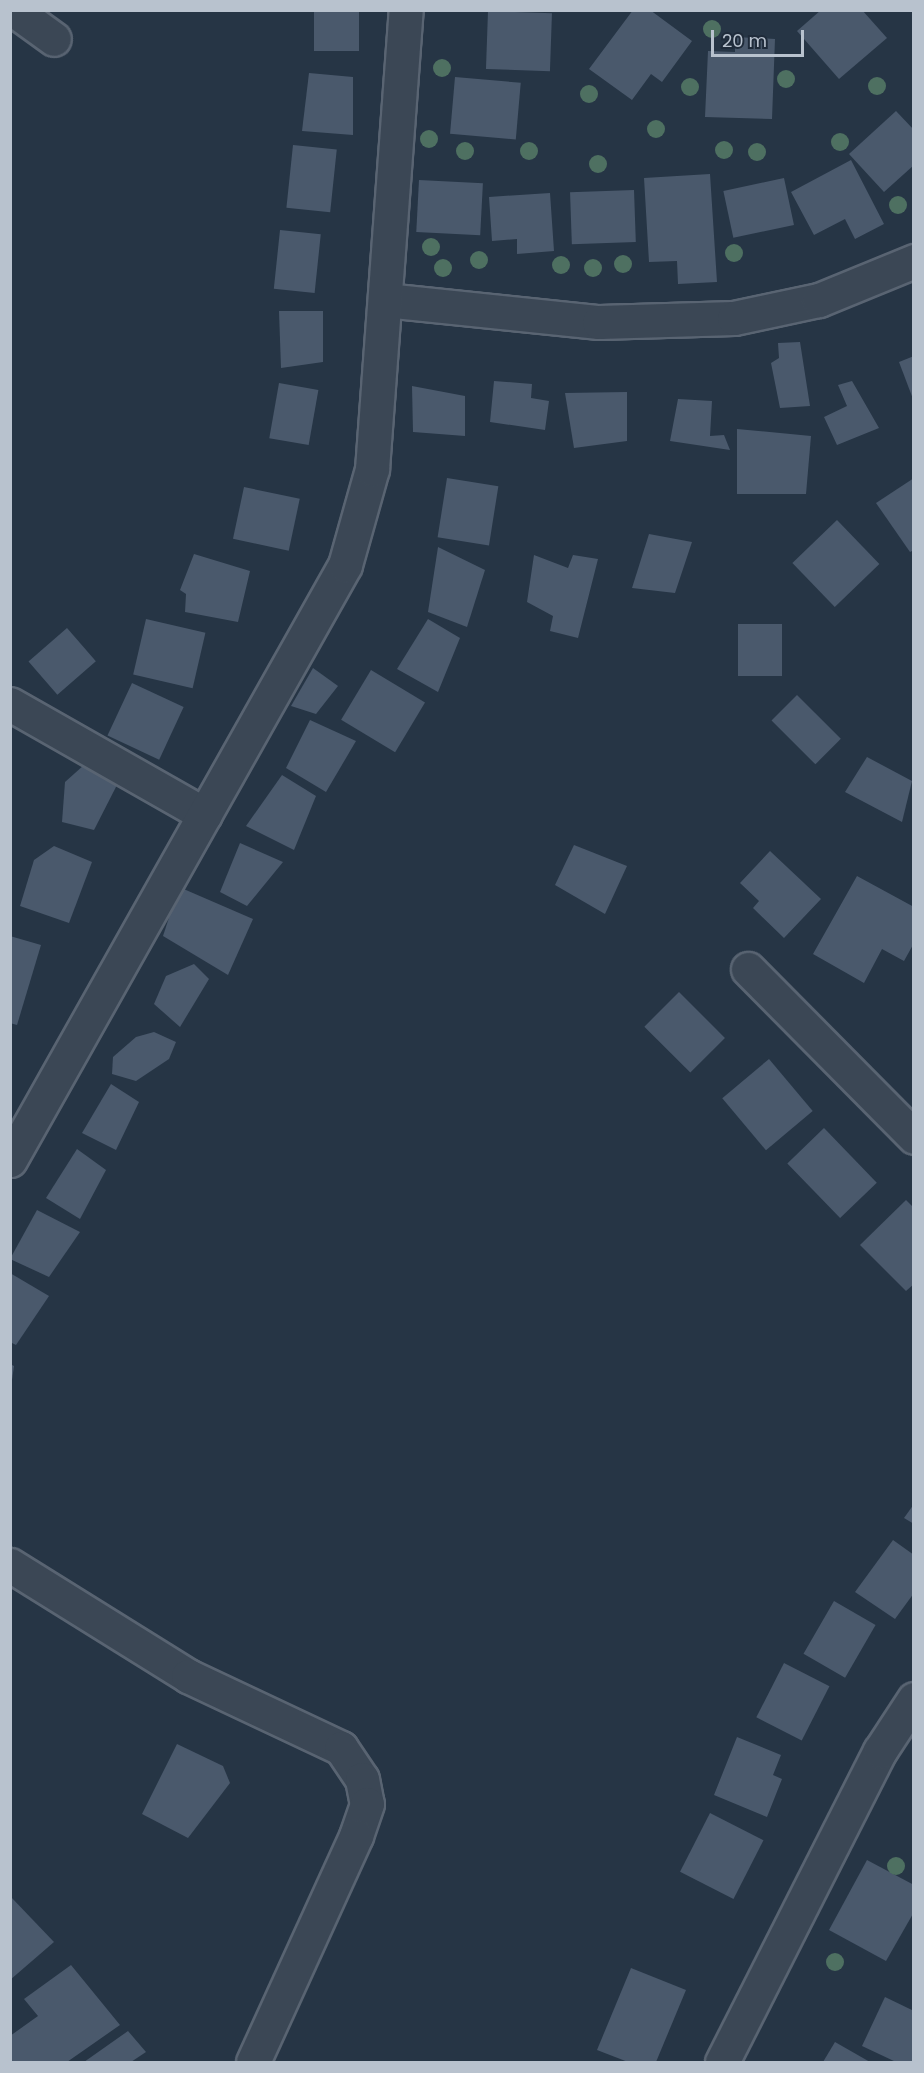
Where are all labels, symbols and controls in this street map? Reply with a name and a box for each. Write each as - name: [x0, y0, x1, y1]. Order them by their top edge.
- scale bar: [714, 18, 807, 56]
- text: 20 m: [722, 28, 767, 53]

